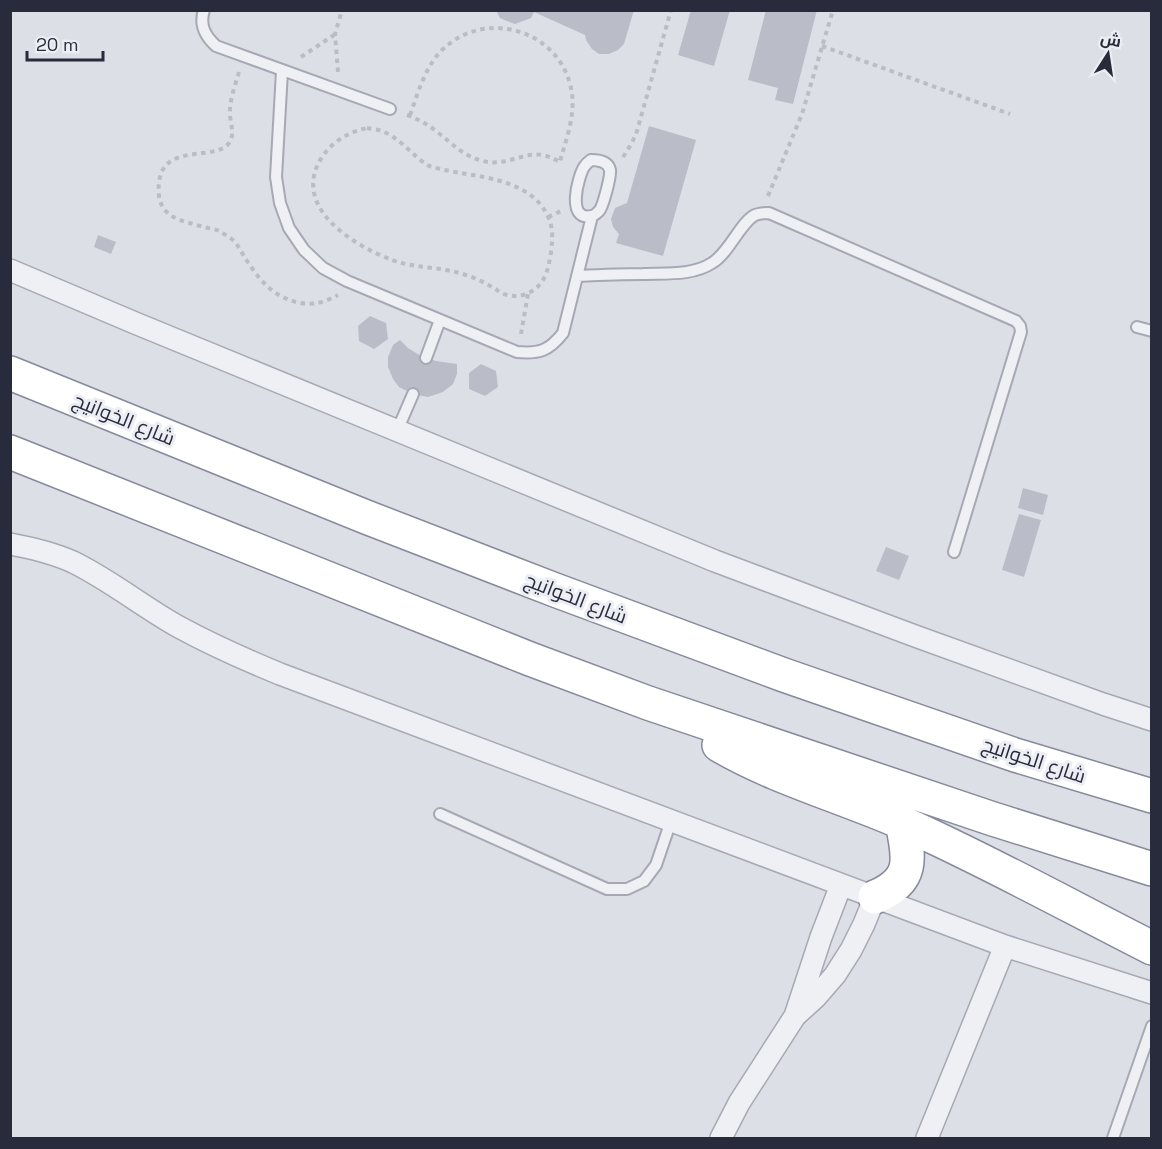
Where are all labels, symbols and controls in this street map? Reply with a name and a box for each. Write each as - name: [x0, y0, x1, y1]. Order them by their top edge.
- scale bar: [27, 24, 104, 62]
- north arrow: [1078, 24, 1138, 84]
- text: ش: [1099, 27, 1123, 52]
- text: 20 m: [36, 33, 79, 56]
- street label: شارع الخوانيج: [69, 387, 179, 452]
- street label: شارع الخوانيج: [521, 567, 631, 630]
- street label: شارع الخوانيج: [979, 731, 1089, 790]

